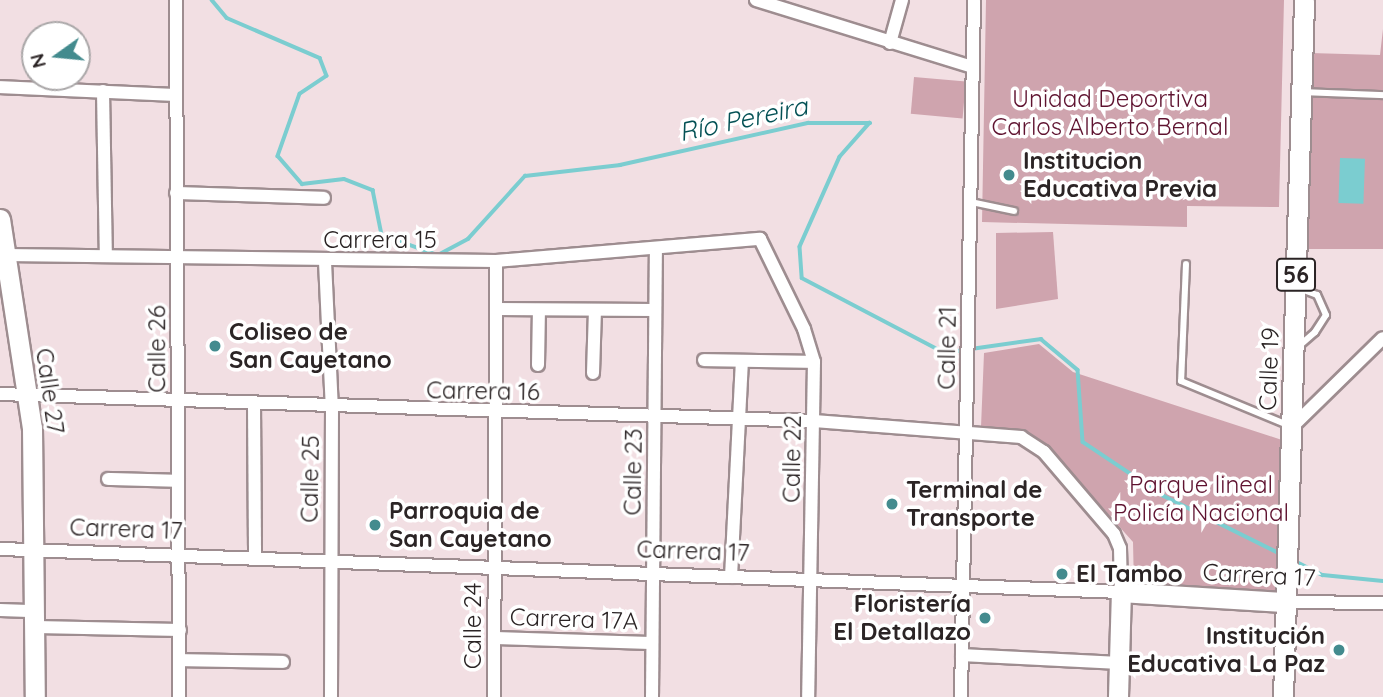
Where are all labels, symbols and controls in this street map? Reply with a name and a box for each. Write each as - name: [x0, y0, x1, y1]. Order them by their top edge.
- north arrow: [21, 21, 91, 91]
- text: N: [24, 51, 51, 71]
- park label: Unidad Deportiva Carlos Alberto Bernal: [992, 85, 1228, 141]
- water label: Río Pereira: [676, 90, 810, 148]
- place label: Institucion Educativa Previa: [1023, 147, 1217, 203]
- marker: Institucion Educativa Previa: [1001, 167, 1017, 183]
- street label: Carrera 15: [323, 226, 437, 254]
- road number: 56: [1275, 256, 1317, 294]
- street label: Calle 26: [143, 305, 171, 393]
- street label: Calle 21: [932, 306, 962, 390]
- place label: Coliseo de San Cayetano: [229, 318, 392, 374]
- street label: Calle 19: [1253, 327, 1285, 411]
- marker: Coliseo de San Cayetano: [207, 338, 223, 354]
- street label: Calle 27: [30, 346, 70, 436]
- street label: Carrera 16: [426, 376, 540, 406]
- street label: Calle 22: [777, 415, 807, 503]
- street label: Calle 23: [618, 428, 648, 516]
- street label: Calle 25: [295, 435, 325, 523]
- park label: Parque lineal Policía Nacional: [1113, 471, 1289, 527]
- place label: Terminal de Transporte: [906, 476, 1042, 532]
- marker: Terminal de Transporte: [884, 496, 900, 512]
- place label: Parroquia de San Cayetano: [389, 497, 552, 553]
- street label: Carrera 17: [69, 513, 183, 545]
- marker: Parroquia de San Cayetano: [367, 517, 383, 533]
- street label: Carrera 17: [636, 535, 750, 567]
- street label: Carrera 17: [1202, 558, 1316, 592]
- place label: El Tambo: [1076, 560, 1183, 588]
- marker: El Tambo: [1054, 566, 1070, 582]
- street label: Calle 24: [459, 583, 487, 669]
- place label: Floristería El Detallazo: [833, 590, 971, 646]
- street label: Carrera 17A: [509, 602, 639, 636]
- marker: Floristería El Detallazo: [977, 610, 993, 626]
- place label: Institución Educativa La Paz: [1127, 622, 1325, 678]
- marker: Institución Educativa La Paz: [1331, 642, 1347, 658]

